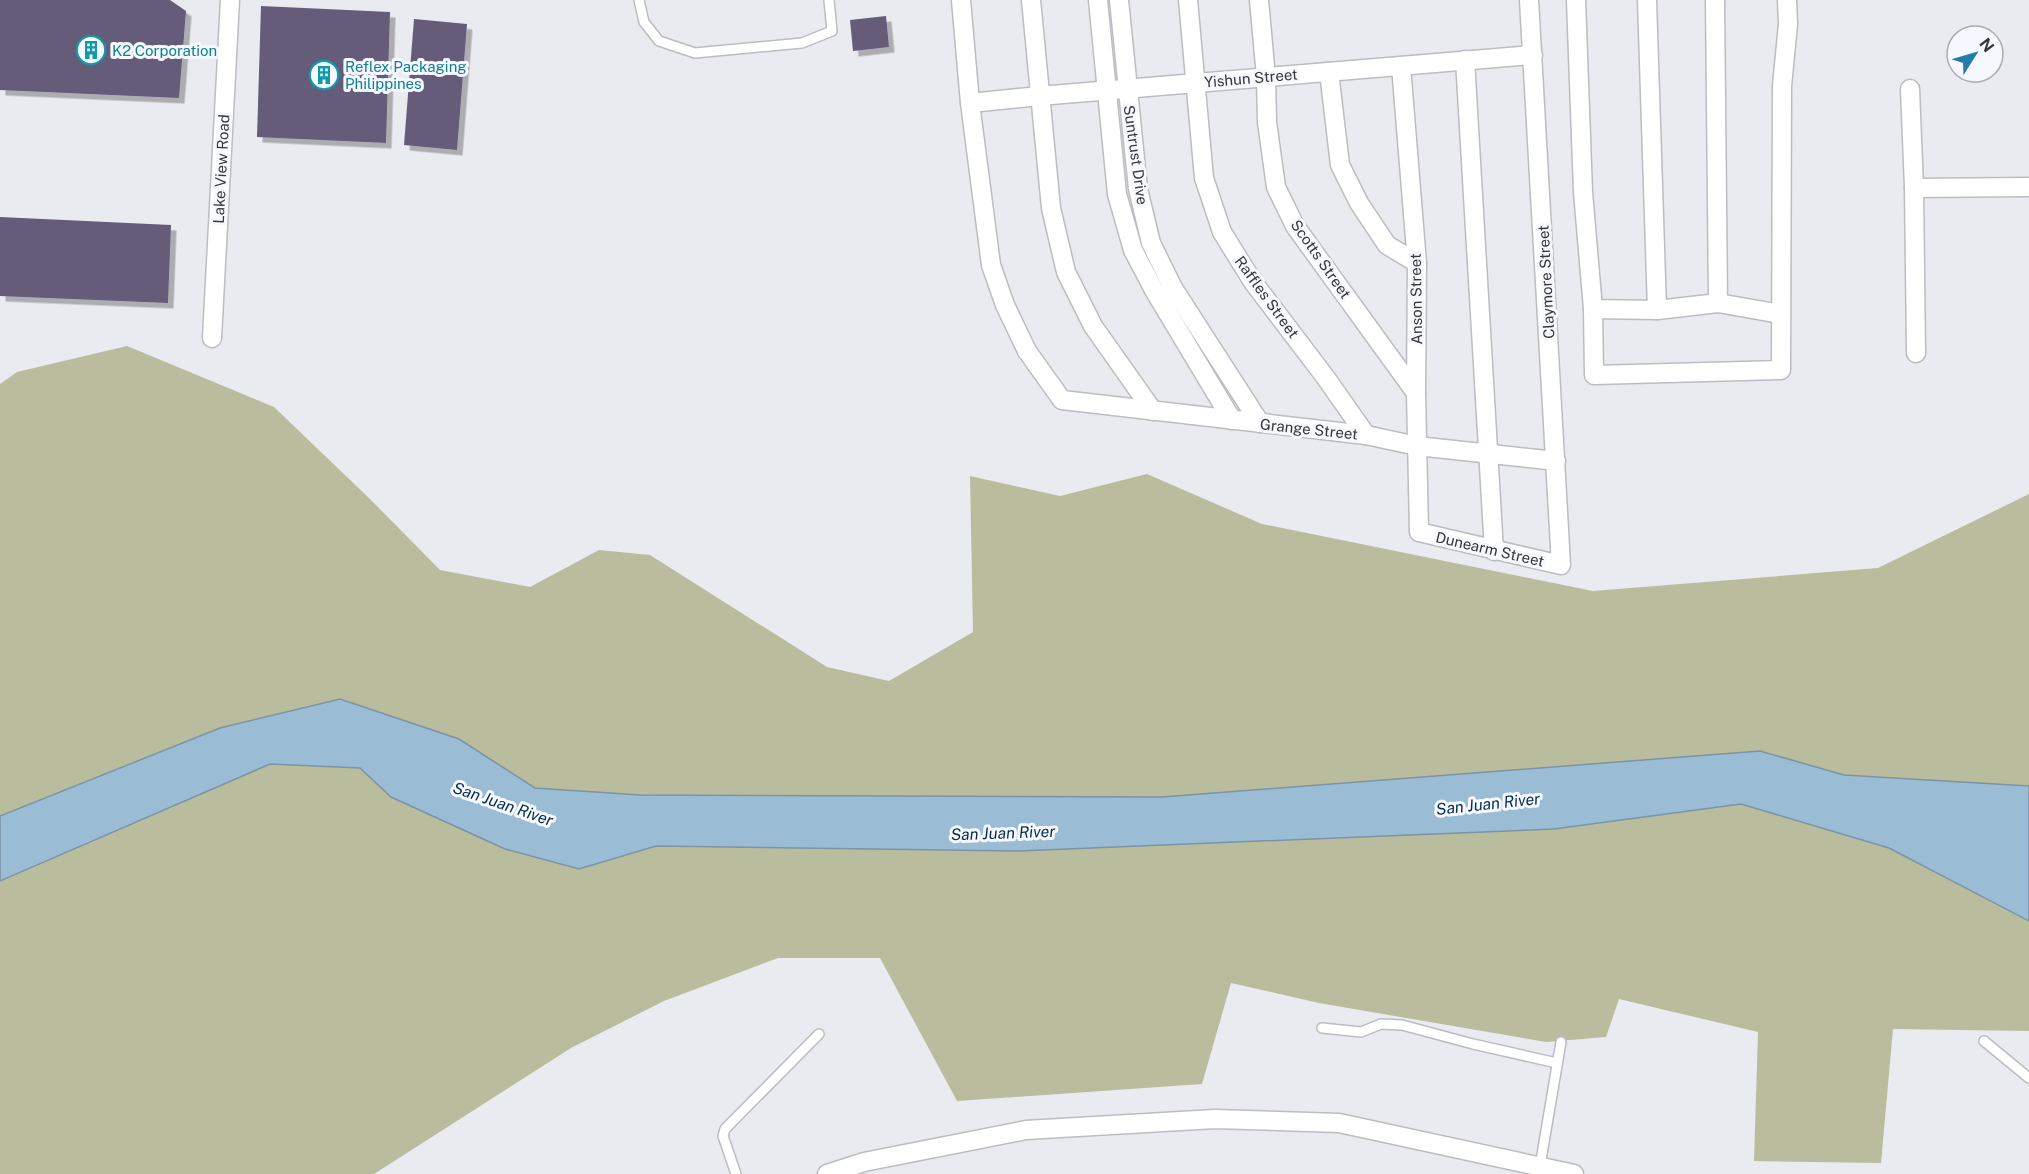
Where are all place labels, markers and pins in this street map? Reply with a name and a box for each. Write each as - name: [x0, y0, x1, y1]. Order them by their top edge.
- building icon: K2 Corporation: [75, 34, 107, 66]
- place label: K2 Corporation: [112, 42, 217, 59]
- place label: Reflex Packaging Philippines: [345, 58, 467, 92]
- building icon: Reflex Packaging Philippines: [308, 59, 340, 91]

